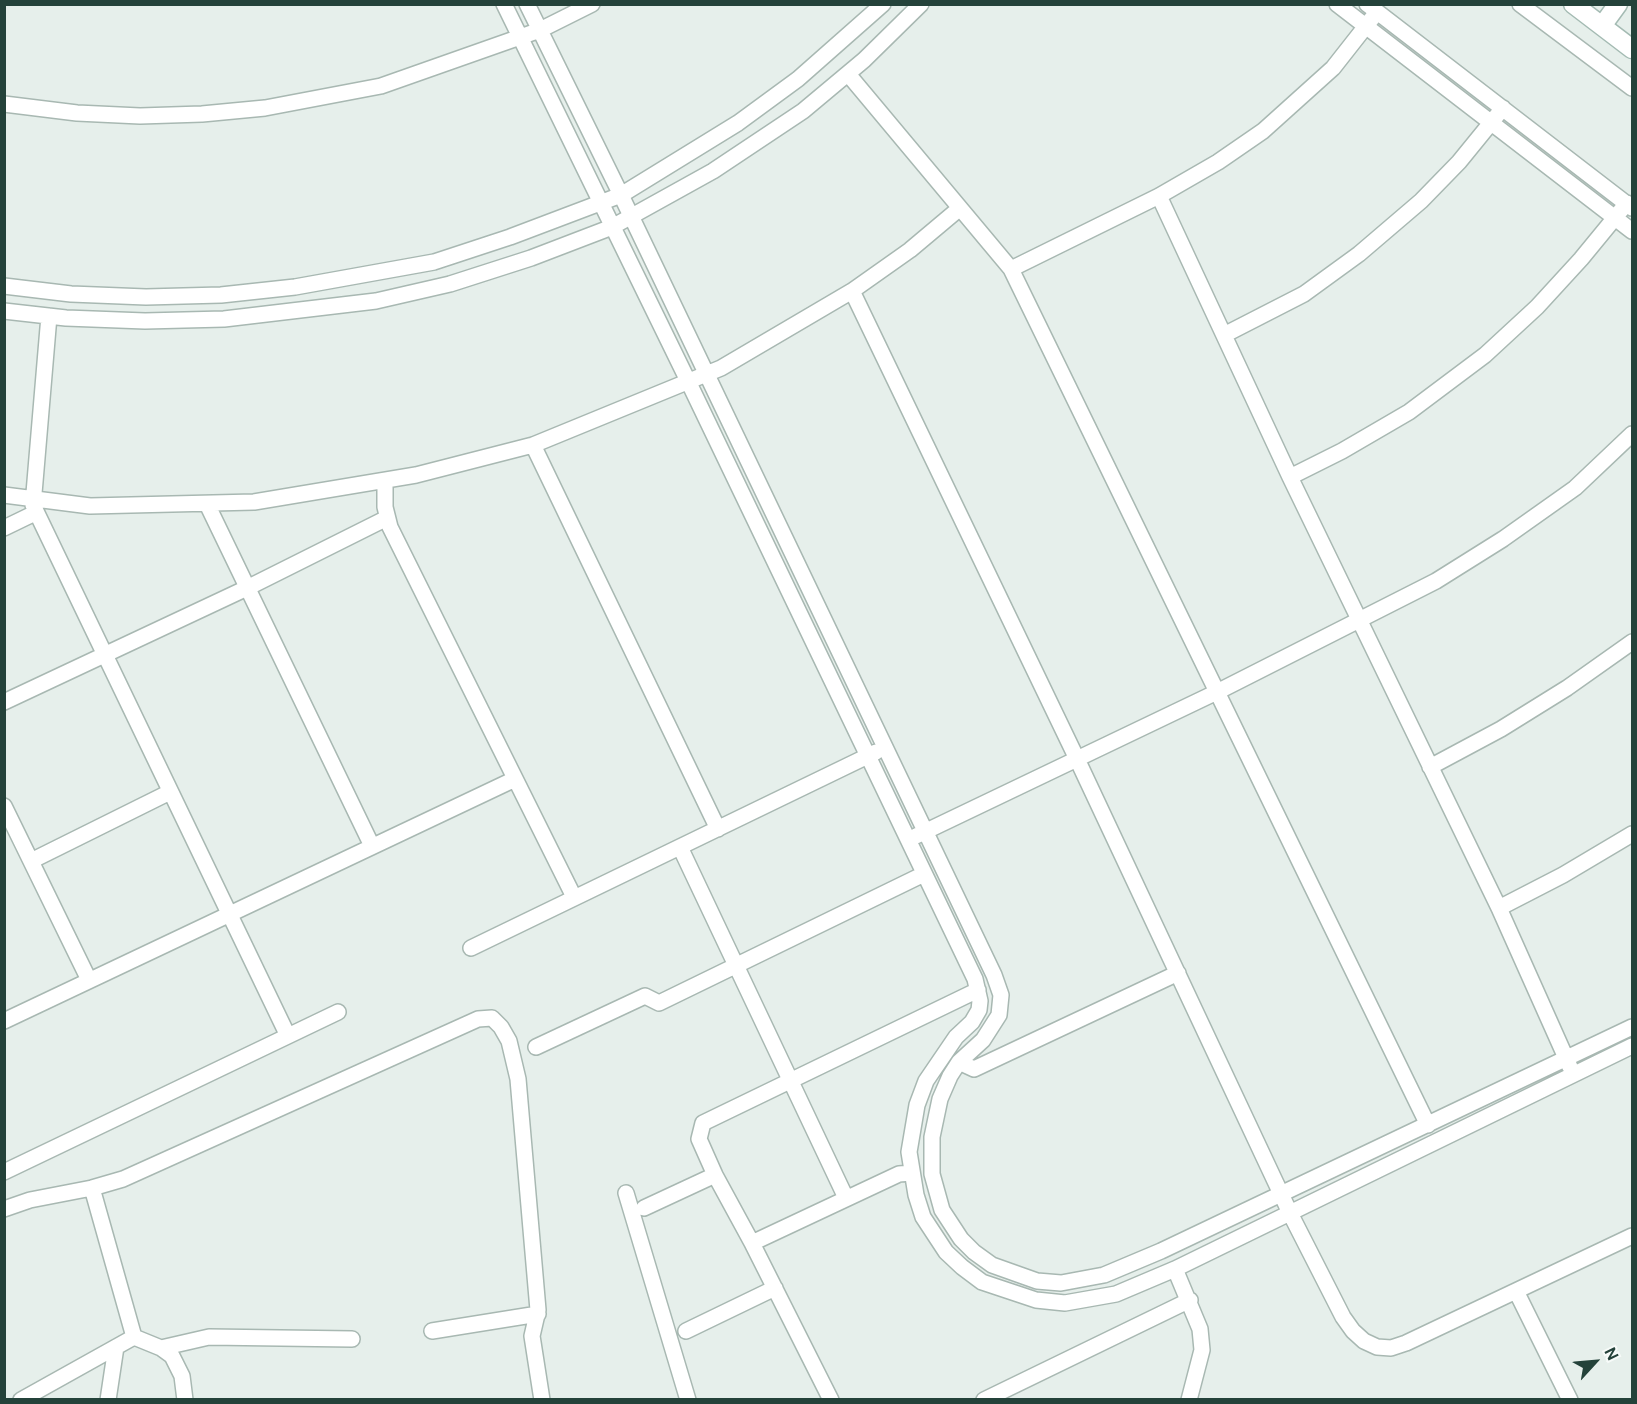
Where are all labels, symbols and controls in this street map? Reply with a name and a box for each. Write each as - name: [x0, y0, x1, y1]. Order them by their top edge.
- north arrow: [1565, 1332, 1625, 1392]
- text: N: [1600, 1344, 1624, 1364]

